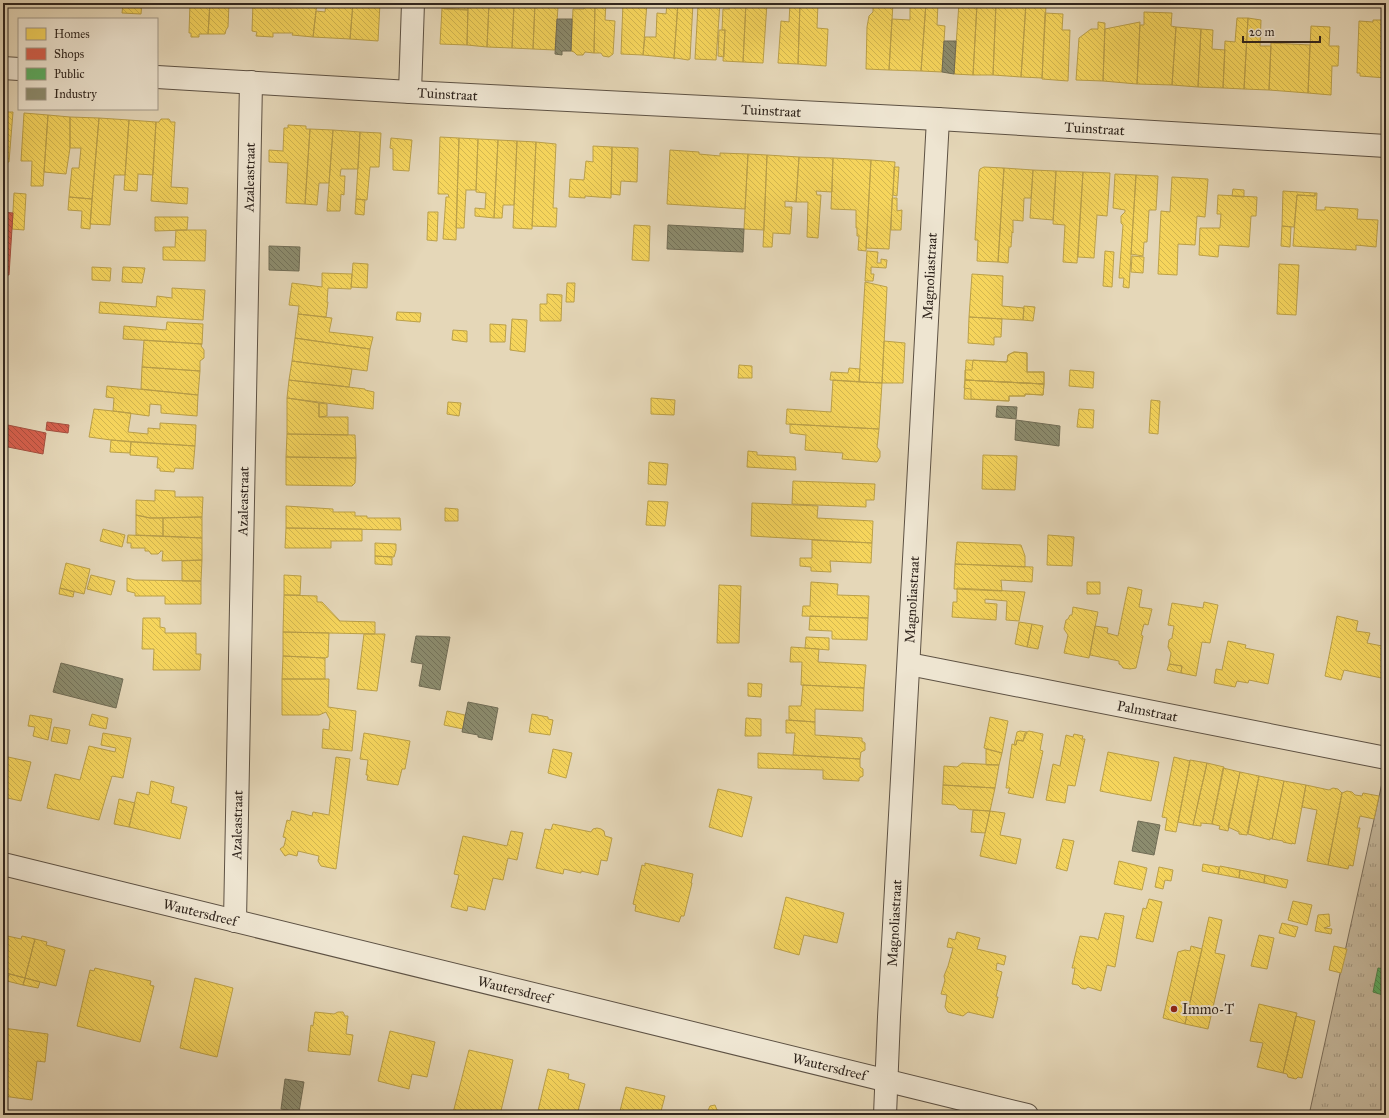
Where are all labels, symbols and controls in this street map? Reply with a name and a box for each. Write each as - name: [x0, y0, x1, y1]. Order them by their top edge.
- legend: [18, 18, 158, 110]
- scale bar: [1243, 18, 1320, 44]
- text: 20 m: [1249, 25, 1275, 39]
- text: Homes: [54, 27, 90, 41]
- text: Shops: [54, 47, 84, 61]
- text: Public: [54, 67, 85, 81]
- street label: Tuinstraat: [417, 84, 478, 104]
- text: Industry: [54, 87, 97, 101]
- street label: Tuinstraat: [740, 100, 802, 120]
- street label: Tuinstraat: [1064, 118, 1125, 139]
- street label: Azaleastraat: [240, 142, 258, 213]
- street label: Magnoliastraat: [919, 232, 940, 320]
- street label: Azaleastraat: [234, 466, 252, 537]
- street label: Magnoliastraat: [901, 556, 923, 644]
- street label: Palmstraat: [1116, 697, 1179, 725]
- street label: Azaleastraat: [228, 790, 246, 861]
- street label: Magnoliastraat: [883, 879, 905, 967]
- street label: Wautersdreef: [161, 895, 241, 930]
- street label: Wautersdreef: [476, 972, 556, 1007]
- place label: Immo-T: [1182, 1001, 1234, 1018]
- marker: Immo-T: [1169, 1004, 1179, 1014]
- street label: Wautersdreef: [791, 1049, 871, 1084]

